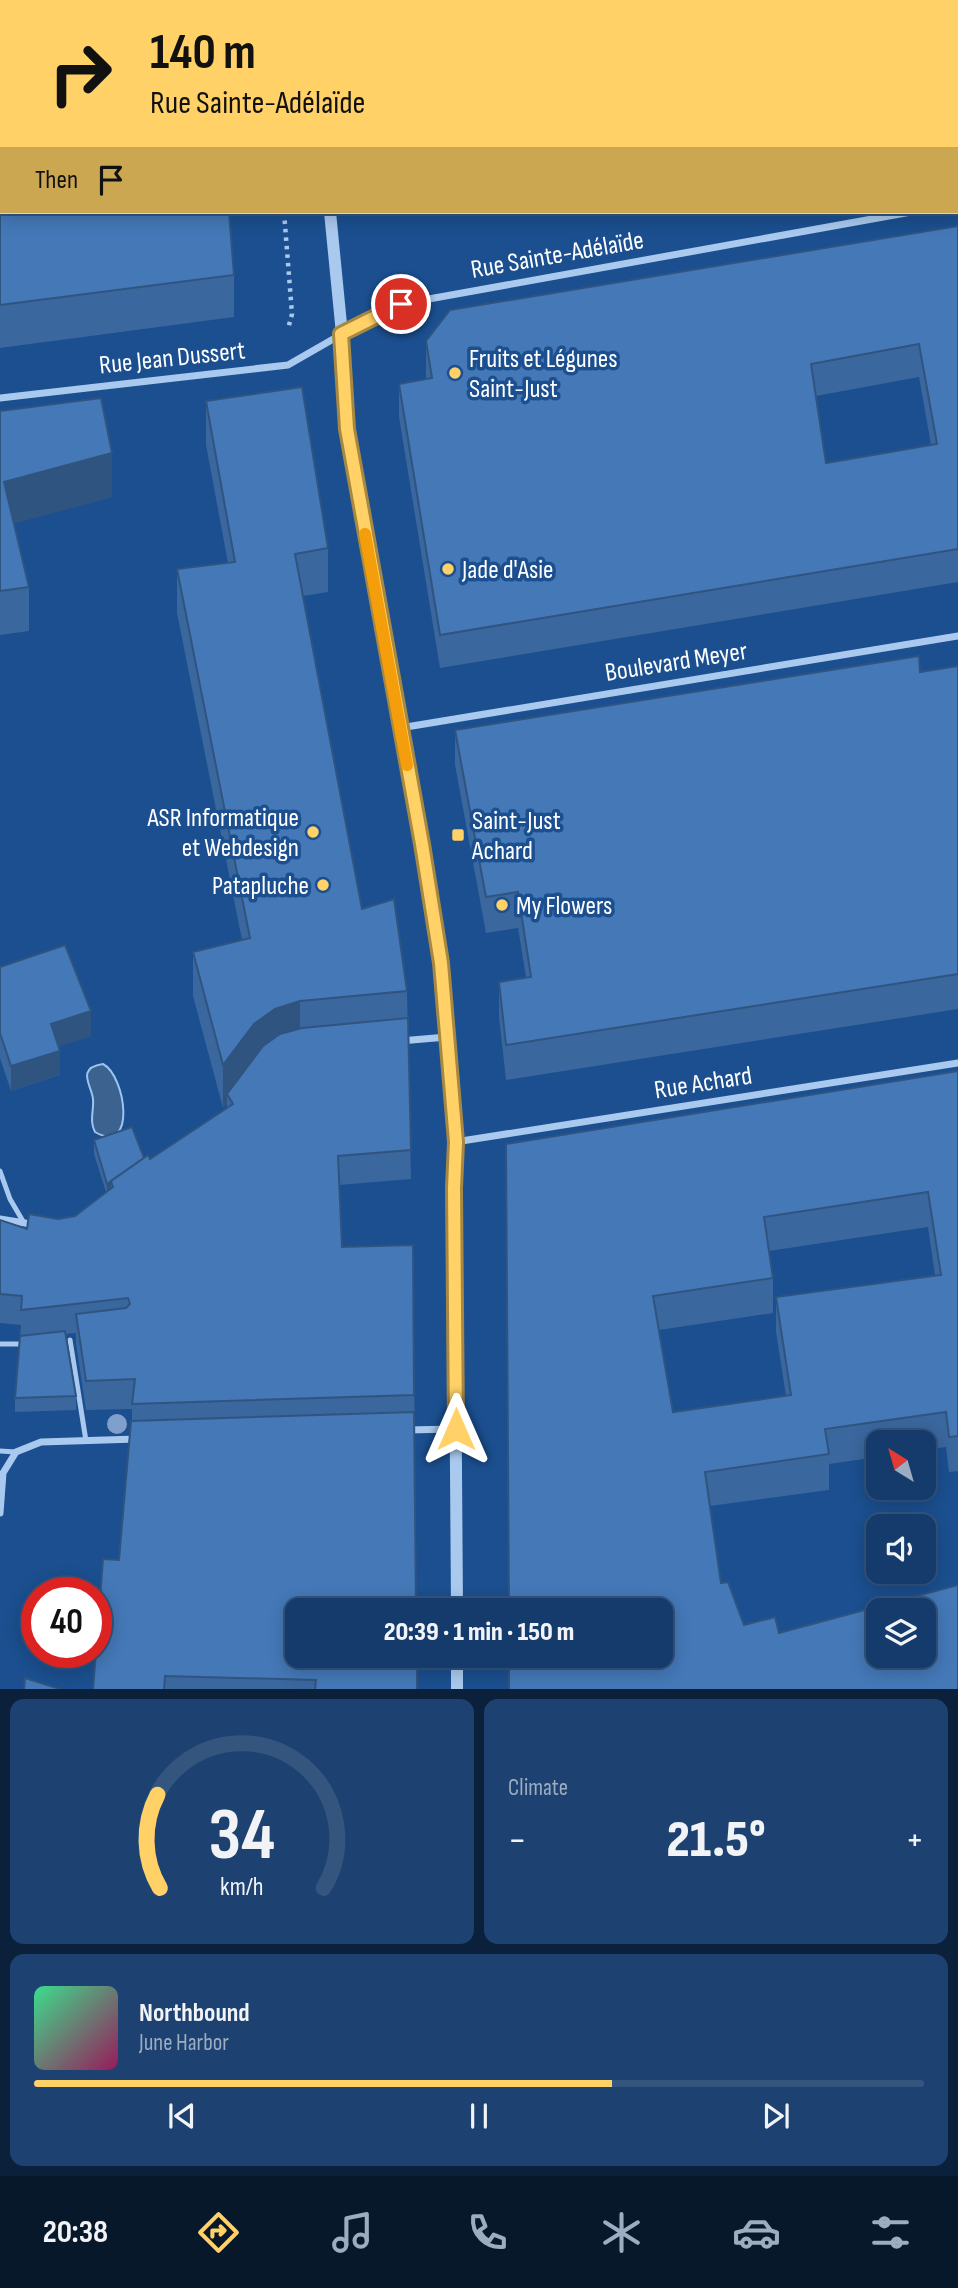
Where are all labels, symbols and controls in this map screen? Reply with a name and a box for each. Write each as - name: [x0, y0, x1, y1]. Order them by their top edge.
- text: 140 m: [150, 24, 256, 83]
- icon: right: [35, 28, 126, 119]
- text: Rue Sainte-Adélaïde: [150, 84, 365, 123]
- icon: arrive: [92, 161, 130, 199]
- text: Then: [35, 165, 78, 196]
- street label: Rue Sainte-Adélaïde: [468, 225, 646, 286]
- pin: [371, 274, 431, 334]
- icon: arrive: [382, 285, 420, 323]
- street label: Rue Jean Dussert: [98, 335, 247, 382]
- place label: Fruits et Légunes Saint-Just: [469, 344, 618, 405]
- marker: Fruits et Légunes Saint-Just: [447, 365, 463, 381]
- place label: Jade d'Asie: [461, 555, 554, 586]
- marker: Jade d'Asie: [440, 561, 456, 577]
- street label: Boulevard Meyer: [603, 636, 750, 689]
- place label: ASR Informatique et Webdesign: [146, 803, 299, 864]
- place label: Saint-Just Achard: [471, 806, 561, 867]
- marker: ASR Informatique et Webdesign: [305, 824, 321, 840]
- marker: Saint-Just Achard: [450, 827, 466, 843]
- place label: Patapluche: [212, 871, 309, 902]
- marker: Patapluche: [315, 877, 331, 893]
- place label: My Flowers: [516, 891, 612, 922]
- marker: My Flowers: [494, 897, 510, 913]
- street label: Rue Achard: [652, 1060, 754, 1106]
- position arrow: [419, 1392, 493, 1466]
- north arrow: [866, 1430, 936, 1500]
- map controls: [866, 1430, 936, 1668]
- button: sound: [866, 1514, 936, 1584]
- speed limit sign: 40: [21, 1577, 112, 1668]
- button: layers: [866, 1598, 936, 1668]
- text: 20:39 · 1 min · 150 m: [384, 1617, 574, 1648]
- text: Climate: [508, 1774, 568, 1802]
- text: 34: [209, 1792, 275, 1880]
- text: 21.5°: [666, 1809, 766, 1872]
- text: −: [508, 1818, 527, 1863]
- text: +: [905, 1818, 924, 1863]
- text: km/h: [220, 1871, 264, 1902]
- text: Northbound: [139, 1998, 250, 2029]
- text: June Harbor: [139, 2029, 229, 2057]
- icon: previous: [163, 2097, 201, 2135]
- icon: pause: [460, 2097, 498, 2135]
- icon: next: [757, 2097, 795, 2135]
- icon: directions: [194, 2208, 243, 2257]
- icon: music: [328, 2208, 377, 2257]
- icon: phone: [463, 2208, 512, 2257]
- icon: climate: [597, 2208, 646, 2257]
- icon: car: [732, 2208, 781, 2257]
- icon: filters: [866, 2208, 915, 2257]
- text: 20:38: [43, 2213, 108, 2252]

